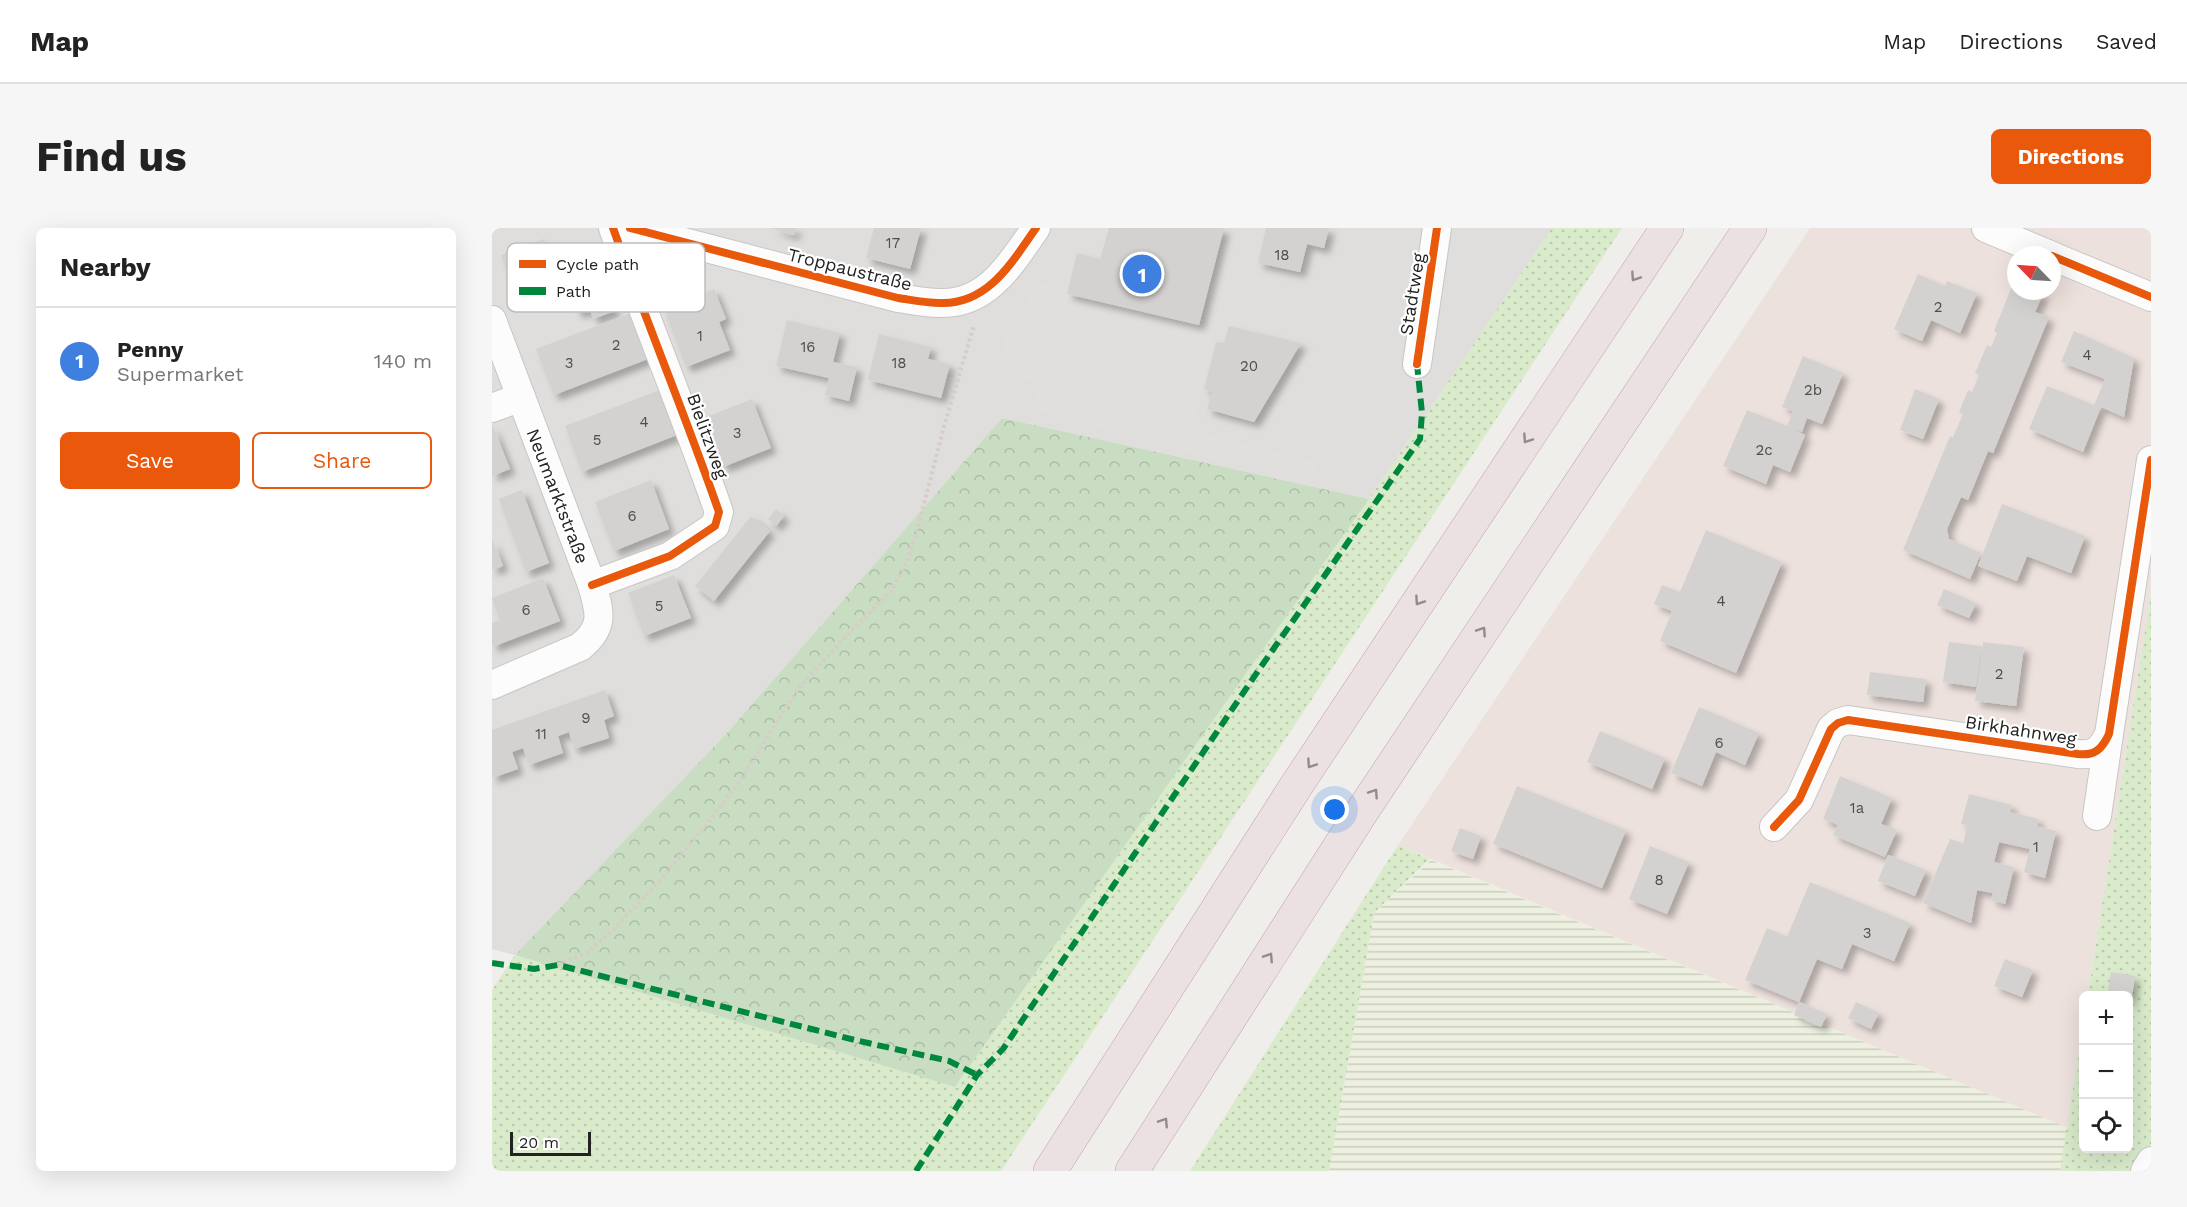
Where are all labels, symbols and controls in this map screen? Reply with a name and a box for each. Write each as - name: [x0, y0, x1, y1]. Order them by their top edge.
- text: Map: [30, 25, 89, 58]
- text: Map: [1883, 29, 1926, 54]
- text: Directions: [1959, 29, 2063, 54]
- text: Saved: [2096, 29, 2157, 54]
- button: Directions: [1991, 129, 2151, 184]
- text: Find us: [36, 132, 187, 181]
- house number: 17: [886, 234, 900, 252]
- legend: [507, 243, 705, 312]
- street label: Troppaustraße: [786, 243, 914, 295]
- house number: 18: [1274, 246, 1290, 264]
- north arrow: [2007, 246, 2061, 300]
- street label: Stadtweg: [1395, 251, 1429, 337]
- text: Nearby: [60, 252, 151, 282]
- pin: 1: [1122, 252, 1162, 296]
- text: Cycle path: [556, 255, 639, 274]
- one-way arrow: [1631, 270, 1642, 281]
- text: Path: [556, 282, 591, 301]
- house number: 2: [1934, 298, 1942, 316]
- house number: 1: [697, 327, 703, 345]
- house number: 2: [612, 336, 620, 354]
- text: Penny: [117, 337, 183, 362]
- house number: 16: [801, 338, 815, 356]
- house number: 4: [2082, 346, 2092, 364]
- text: 1: [75, 349, 84, 373]
- text: 140 m: [374, 349, 432, 373]
- house number: 3: [565, 354, 573, 372]
- house number: 18: [891, 354, 907, 372]
- house number: 20: [1240, 357, 1258, 375]
- text: Supermarket: [117, 362, 243, 386]
- house number: 2b: [1804, 381, 1822, 399]
- street label: Bielitzweg: [683, 391, 733, 482]
- house number: 4: [639, 413, 649, 431]
- house number: 3: [733, 424, 741, 442]
- street label: Neumarktstraße: [523, 426, 593, 566]
- house number: 5: [593, 431, 601, 449]
- button: Save: [60, 432, 240, 489]
- button: Share: [252, 432, 432, 489]
- one-way arrow: [1522, 433, 1534, 443]
- house number: 2c: [1755, 441, 1773, 459]
- house number: 6: [627, 507, 637, 525]
- house number: 4: [1716, 592, 1726, 610]
- one-way arrow: [1415, 595, 1426, 606]
- house number: 5: [655, 597, 663, 615]
- house number: 6: [521, 601, 531, 619]
- one-way arrow: [1475, 627, 1486, 638]
- house number: 2: [1995, 665, 2003, 683]
- house number: 9: [581, 709, 591, 727]
- street label: Birkhahnweg: [1964, 711, 2079, 749]
- house number: 11: [535, 725, 547, 743]
- house number: 6: [1714, 734, 1724, 752]
- one-way arrow: [1307, 757, 1318, 768]
- one-way arrow: [1367, 789, 1378, 800]
- your location: [1320, 795, 1349, 824]
- house number: 1a: [1850, 799, 1865, 817]
- house number: 1: [2033, 838, 2039, 856]
- house number: 8: [1654, 871, 1664, 889]
- house number: 3: [1863, 924, 1871, 942]
- one-way arrow: [1261, 953, 1273, 963]
- map controls: [2079, 991, 2133, 1153]
- button: +: [2079, 991, 2133, 1045]
- button: −: [2079, 1045, 2133, 1099]
- button: locate: [2079, 1099, 2133, 1153]
- one-way arrow: [1156, 1118, 1168, 1128]
- scale bar: [510, 1129, 591, 1156]
- text: 20 m: [519, 1133, 559, 1152]

